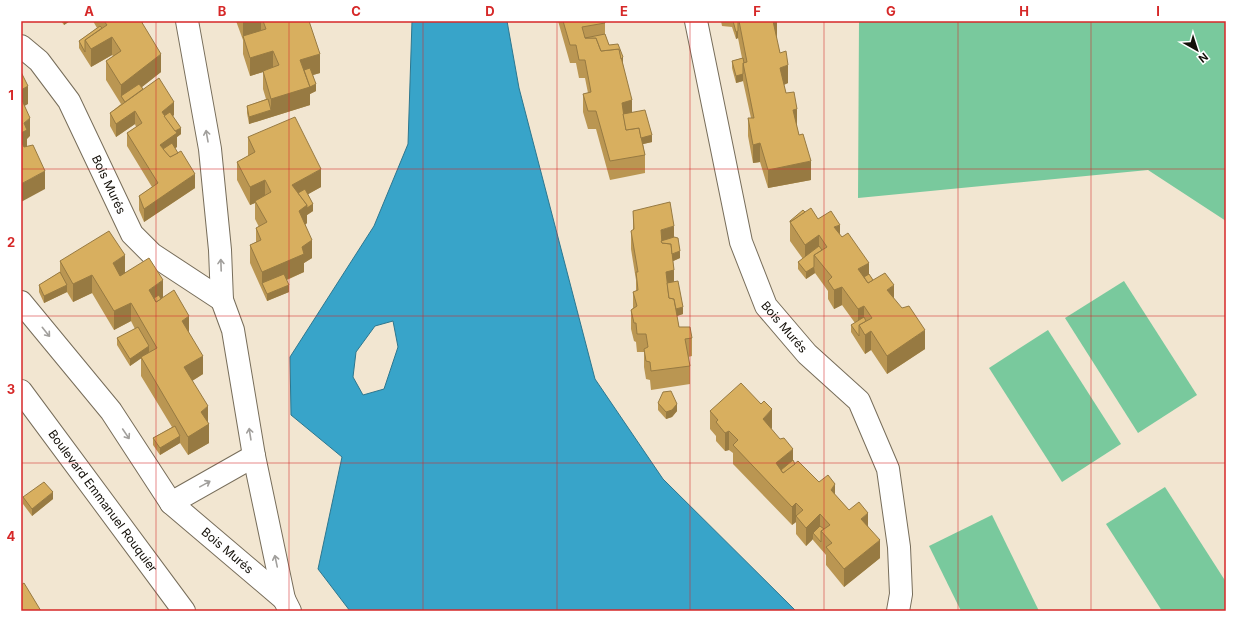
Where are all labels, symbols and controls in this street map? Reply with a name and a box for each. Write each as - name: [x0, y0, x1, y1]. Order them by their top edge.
- text: A: [84, 3, 94, 19]
- text: B: [218, 3, 227, 19]
- text: C: [351, 3, 361, 19]
- text: D: [485, 3, 495, 19]
- text: E: [620, 3, 628, 19]
- text: F: [753, 3, 761, 19]
- text: G: [886, 3, 896, 19]
- text: H: [1019, 3, 1029, 19]
- text: I: [1156, 3, 1160, 19]
- north arrow: [1177, 30, 1217, 70]
- text: N: [1196, 50, 1211, 66]
- text: 1: [8, 87, 14, 103]
- one-way arrow: [203, 130, 211, 143]
- street label: Bois Murés: [89, 153, 129, 216]
- text: 2: [7, 234, 15, 250]
- one-way arrow: [217, 259, 225, 272]
- street label: Bois Murés: [758, 298, 811, 356]
- one-way arrow: [41, 327, 50, 337]
- text: 3: [7, 381, 15, 397]
- street label: Boulevard Emmanuel Rouquier: [45, 427, 161, 575]
- one-way arrow: [122, 428, 130, 439]
- one-way arrow: [246, 428, 254, 441]
- one-way arrow: [199, 479, 211, 487]
- street label: Bois Murés: [199, 524, 257, 577]
- text: 4: [7, 528, 16, 544]
- one-way arrow: [272, 555, 280, 568]

